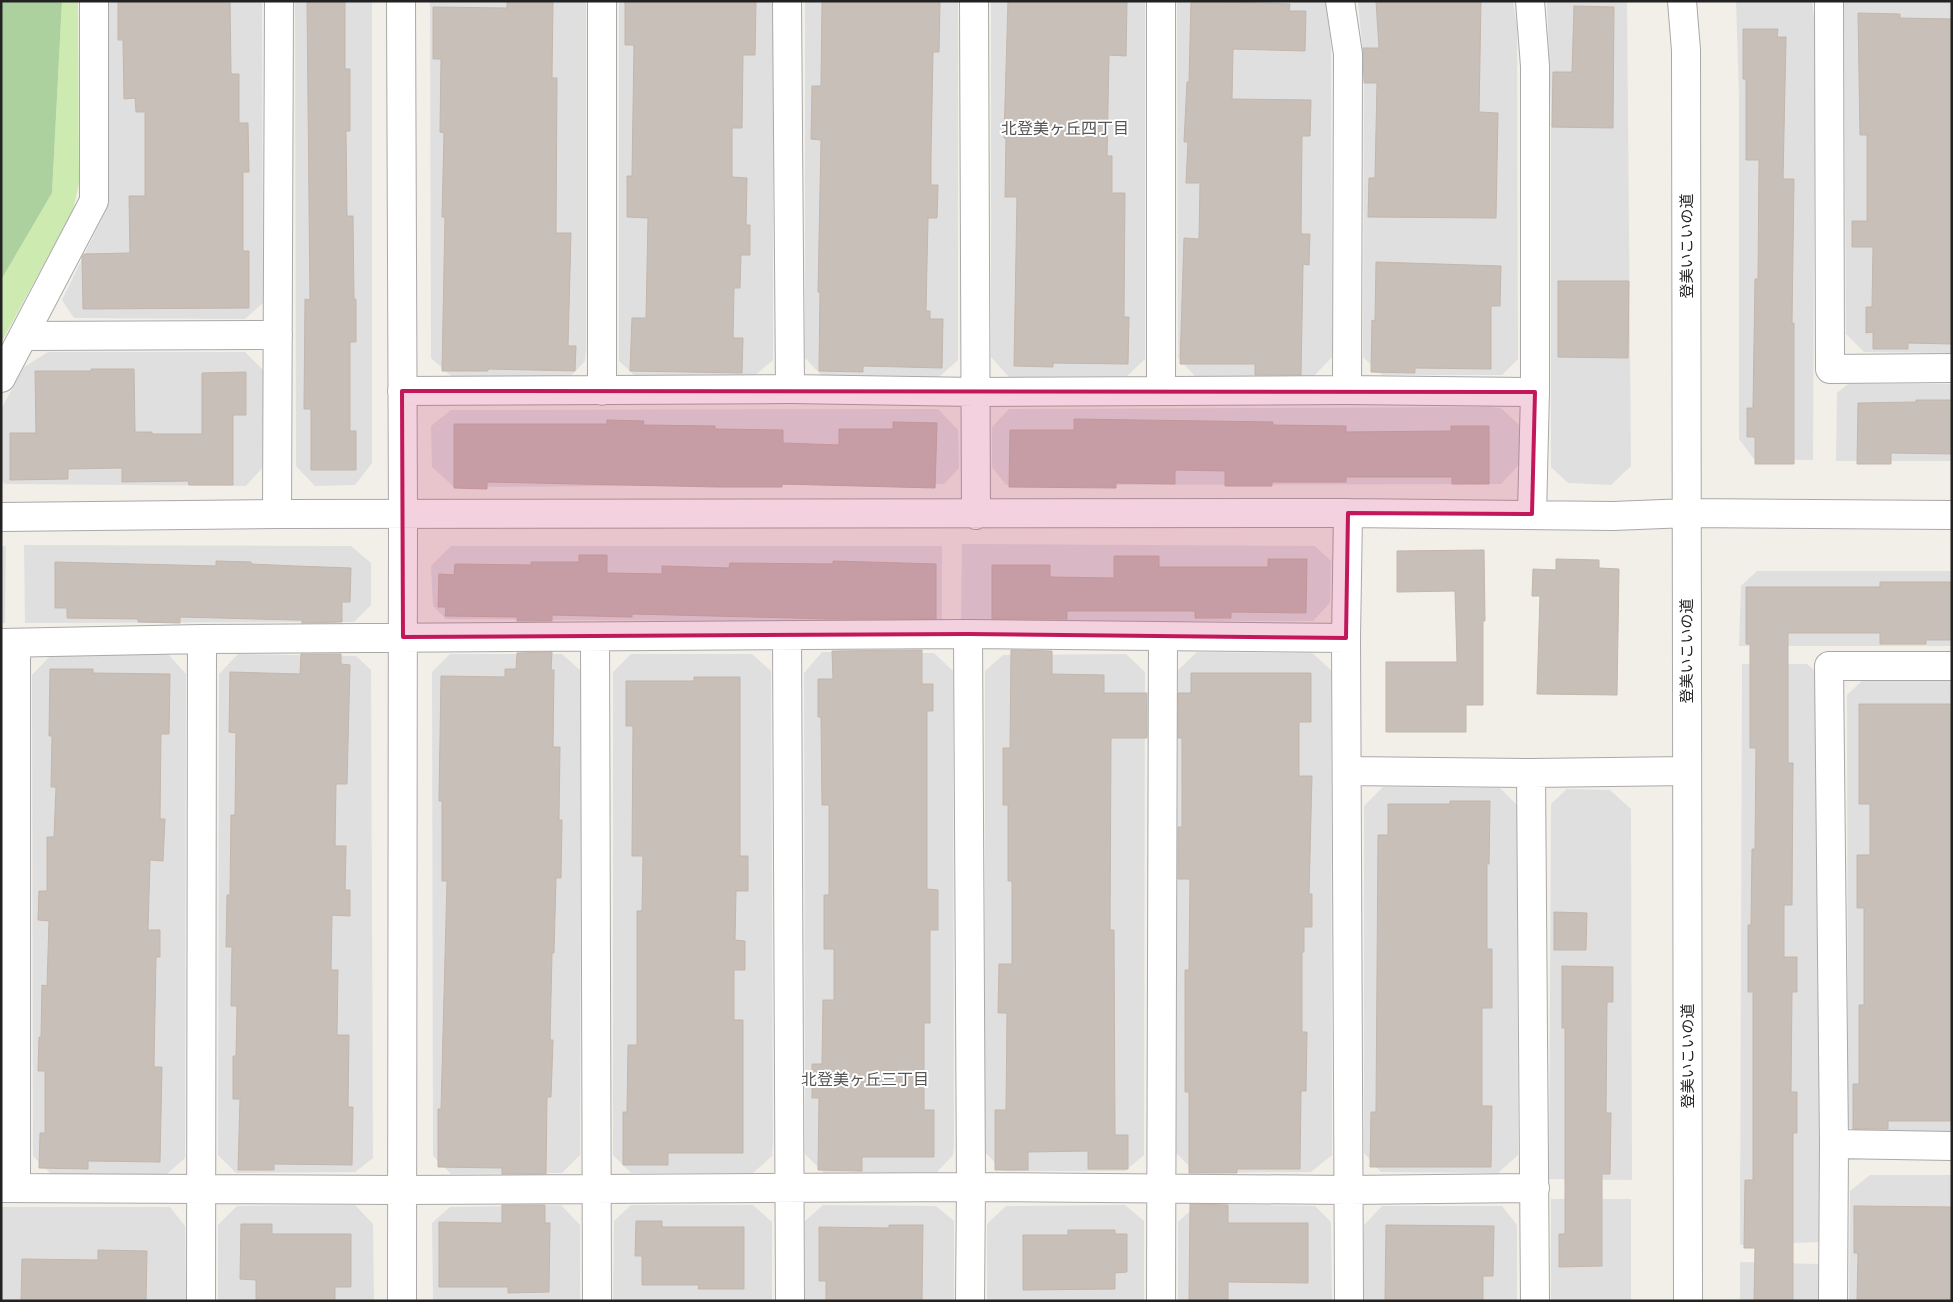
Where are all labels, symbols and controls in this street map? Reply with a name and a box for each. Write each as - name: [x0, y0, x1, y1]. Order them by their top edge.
- district label: 北登美ヶ丘四丁目: [1001, 119, 1129, 138]
- street label: 登美いこいの道: [1678, 193, 1696, 299]
- street label: 登美いこいの道: [1678, 598, 1696, 704]
- street label: 登美いこいの道: [1679, 1003, 1697, 1109]
- district label: 北登美ヶ丘三丁目: [801, 1070, 929, 1089]

